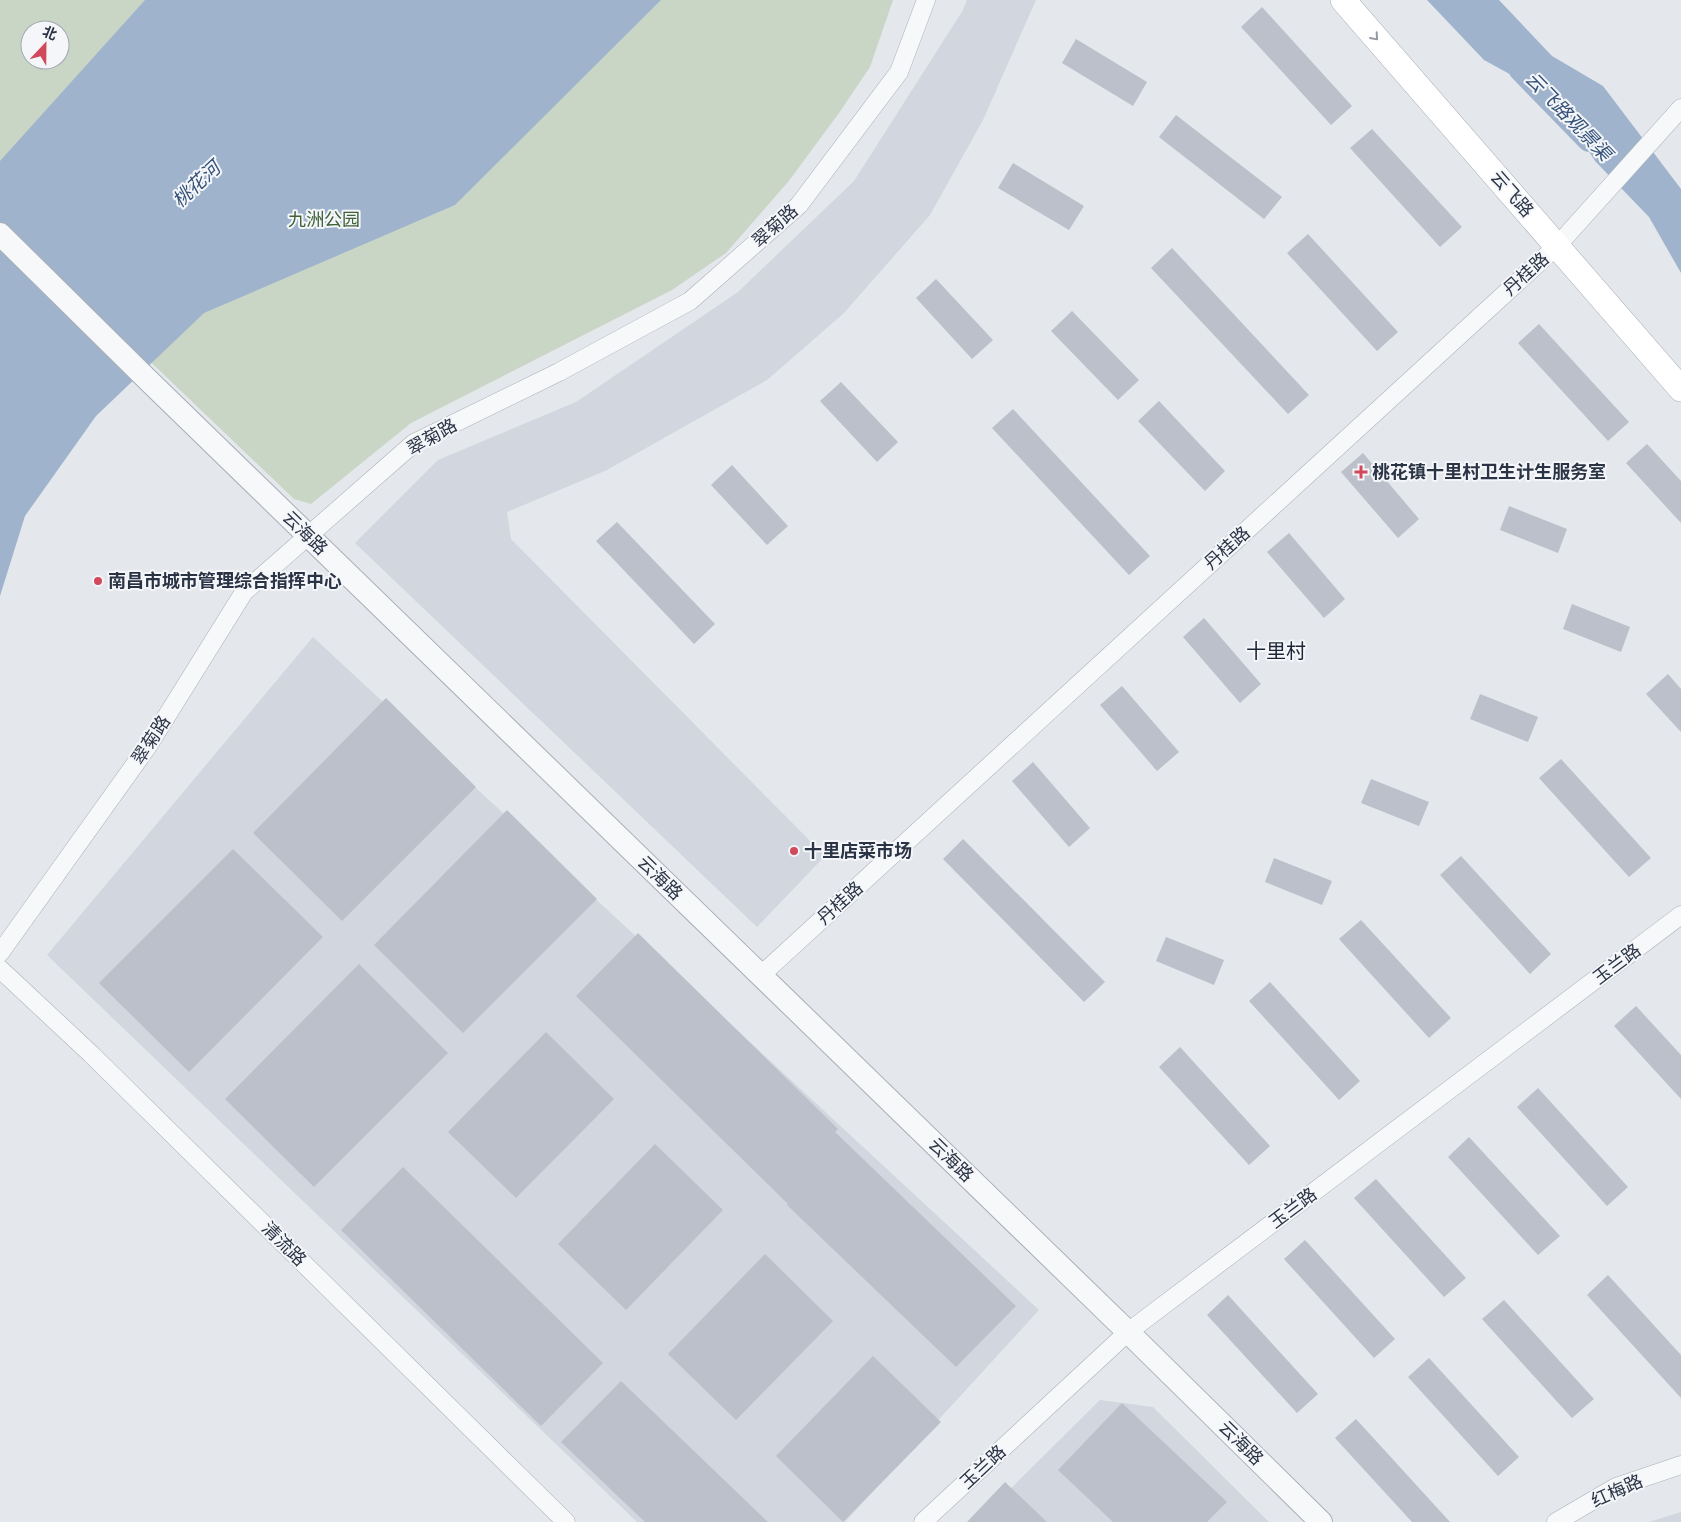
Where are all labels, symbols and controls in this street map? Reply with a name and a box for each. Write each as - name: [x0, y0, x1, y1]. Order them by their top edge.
- north arrow: [20, 20, 70, 70]
- text: 北: [40, 23, 59, 43]
- one-way arrow: [1370, 31, 1379, 40]
- water label: 云飞路观景渠: [1521, 67, 1619, 167]
- water label: 桃花河: [168, 154, 228, 212]
- street label: 云飞路: [1487, 166, 1538, 221]
- street label: 翠菊路: [748, 200, 802, 251]
- park label: 九洲公园: [288, 209, 360, 230]
- street label: 丹桂路: [1499, 248, 1553, 299]
- street label: 翠菊路: [403, 414, 460, 459]
- place label: 桃花镇十里村卫生计生服务室: [1372, 461, 1606, 482]
- marker: 桃花镇十里村卫生计生服务室: [1354, 465, 1368, 479]
- street label: 云海路: [279, 506, 332, 559]
- street label: 丹桂路: [1200, 522, 1254, 573]
- place label: 南昌市城市管理综合指挥中心: [108, 570, 342, 591]
- marker: 南昌市城市管理综合指挥中心: [92, 575, 104, 587]
- district label: 十里村: [1246, 639, 1306, 663]
- street label: 翠菊路: [127, 711, 174, 768]
- place label: 十里店菜市场: [804, 840, 912, 861]
- marker: 十里店菜市场: [788, 845, 800, 857]
- street label: 云海路: [634, 851, 687, 904]
- street label: 丹桂路: [813, 877, 867, 928]
- street label: 玉兰路: [1589, 939, 1645, 988]
- street label: 云海路: [925, 1133, 978, 1186]
- street label: 玉兰路: [1265, 1183, 1321, 1232]
- street label: 清流路: [258, 1217, 311, 1270]
- street label: 云海路: [1215, 1416, 1268, 1469]
- street label: 玉兰路: [956, 1441, 1010, 1493]
- street label: 红梅路: [1588, 1470, 1646, 1511]

